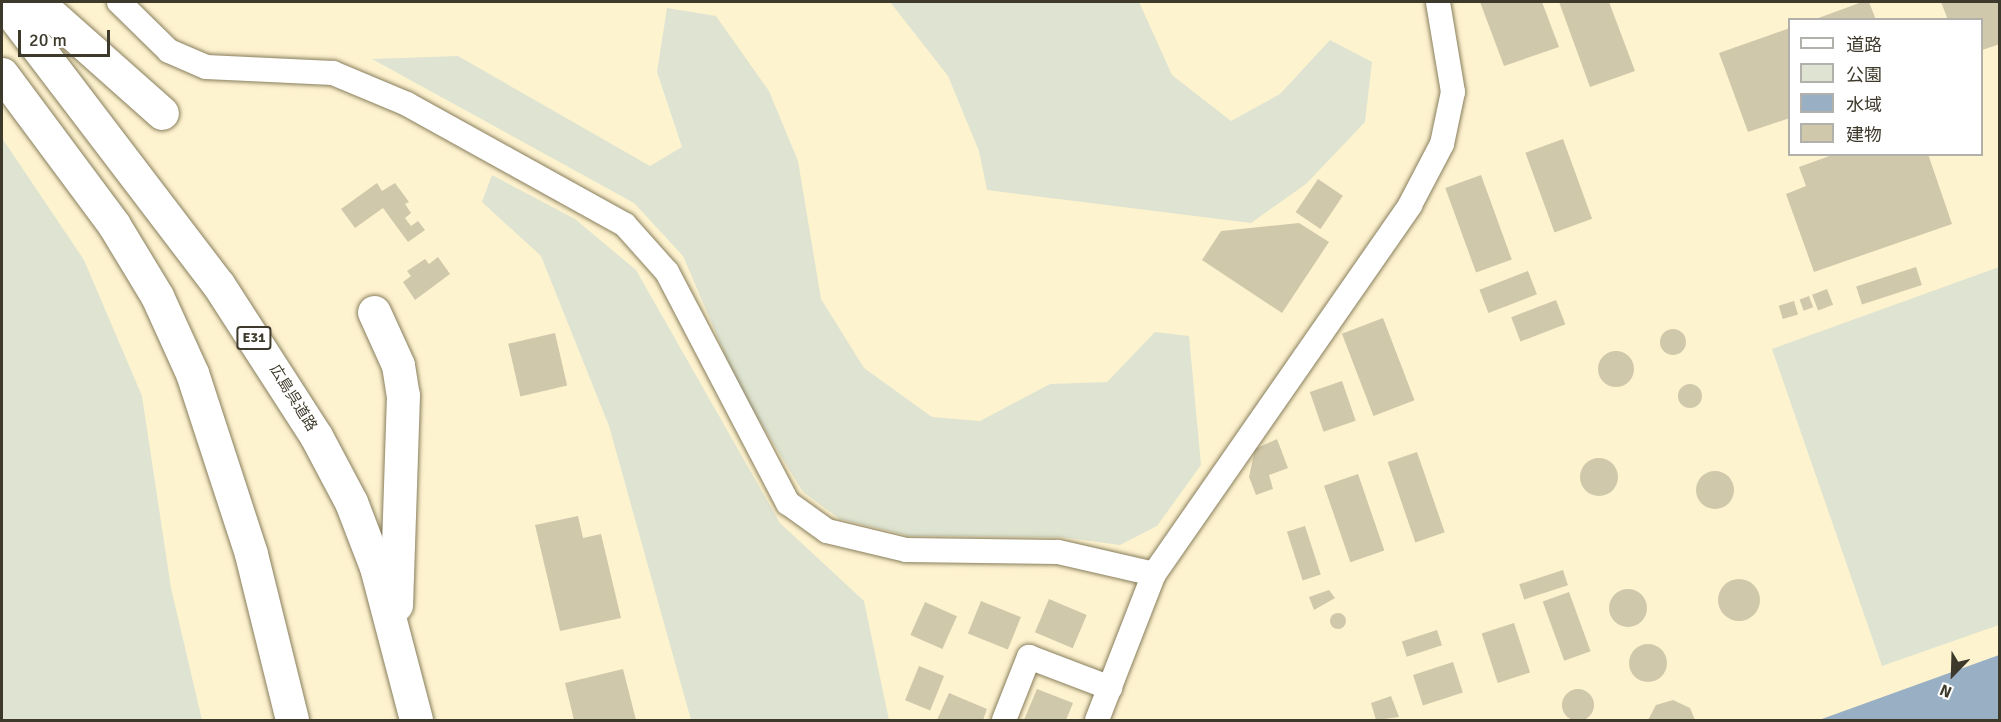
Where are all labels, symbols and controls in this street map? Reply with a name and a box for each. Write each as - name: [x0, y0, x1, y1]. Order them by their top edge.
- scale bar: [21, 18, 112, 56]
- legend: [1788, 18, 1983, 156]
- text: 20 m: [29, 29, 67, 51]
- text: 道路: [1846, 34, 1882, 56]
- text: 公園: [1846, 64, 1882, 86]
- text: 水域: [1846, 94, 1882, 116]
- text: 建物: [1846, 124, 1882, 146]
- road number: E31: [236, 327, 272, 349]
- street label: 広島呉道路: [265, 361, 321, 435]
- north arrow: [1923, 644, 1983, 704]
- text: N: [1937, 679, 1955, 702]

